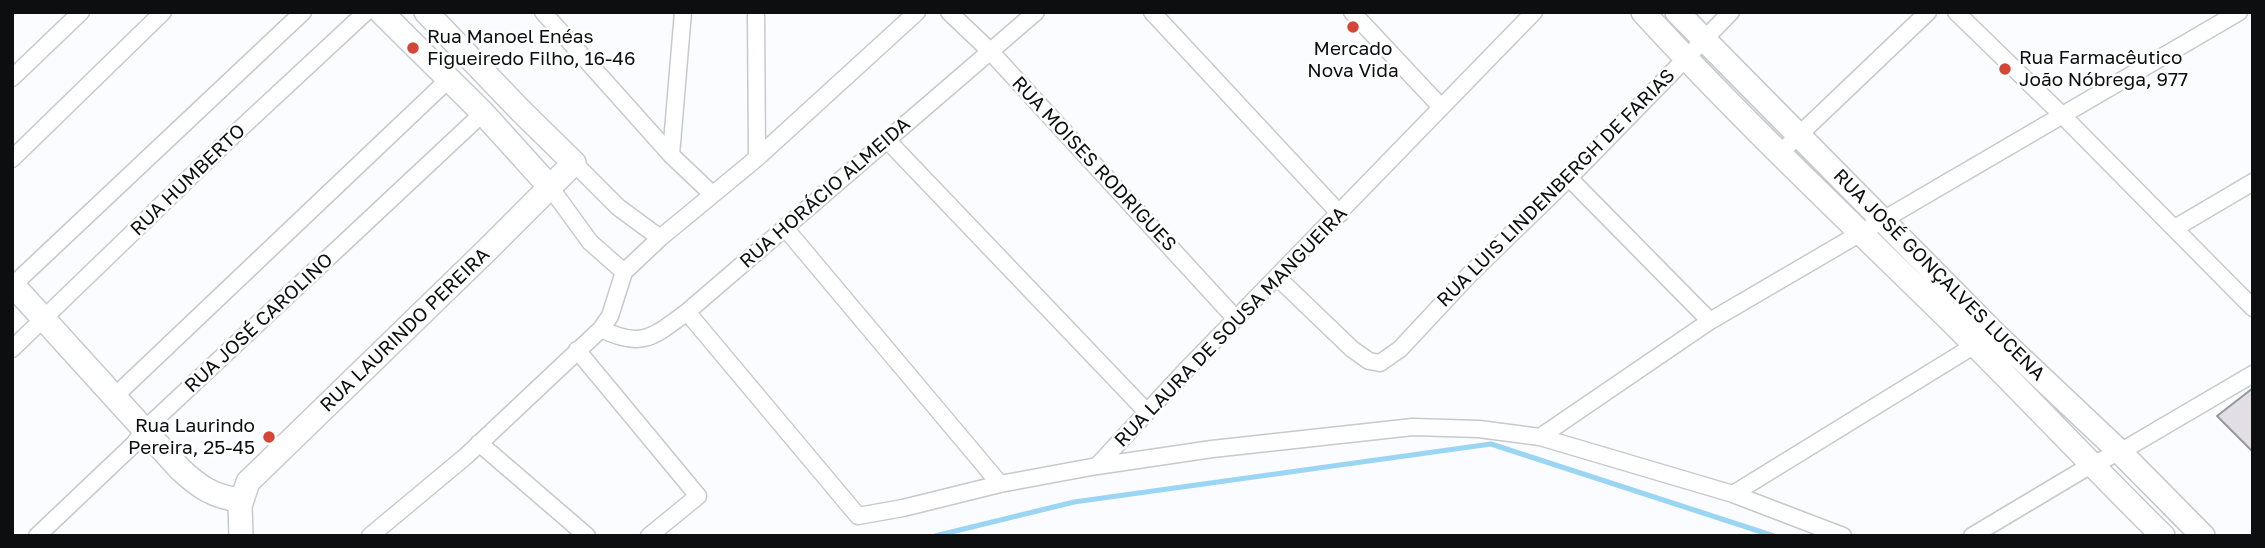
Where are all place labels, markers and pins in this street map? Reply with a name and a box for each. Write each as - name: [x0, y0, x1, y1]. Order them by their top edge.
- marker: Mercado Nova Vida: [1345, 19, 1361, 35]
- place label: Rua Manoel Enéas Figueiredo Filho, 16-46: [427, 26, 635, 70]
- place label: Mercado Nova Vida: [1307, 38, 1399, 82]
- marker: Rua Manoel Enéas Figueiredo Filho, 16-46: [405, 40, 421, 56]
- place label: Rua Farmacêutico João Nóbrega, 977: [2019, 47, 2188, 91]
- marker: Rua Farmacêutico João Nóbrega, 977: [1997, 61, 2013, 77]
- place label: Rua Laurindo Pereira, 25-45: [128, 415, 255, 459]
- marker: Rua Laurindo Pereira, 25-45: [261, 429, 277, 445]

